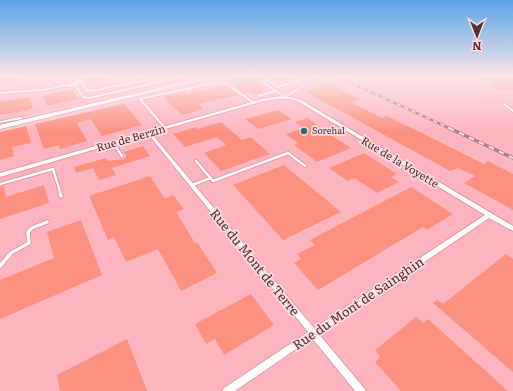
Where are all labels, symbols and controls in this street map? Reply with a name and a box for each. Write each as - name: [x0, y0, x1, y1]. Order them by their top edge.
- north arrow: [457, 16, 497, 56]
- text: N: [472, 39, 482, 55]
- street label: Rue de Berzin: [94, 120, 167, 155]
- place label: Sorehal: [312, 123, 345, 137]
- marker: Sorehal: [299, 126, 309, 136]
- street label: Rue de la Voyette: [359, 132, 443, 191]
- street label: Rue du Mont de Terre: [206, 204, 305, 319]
- street label: Rue du Mont de Sainghin: [288, 251, 428, 354]

